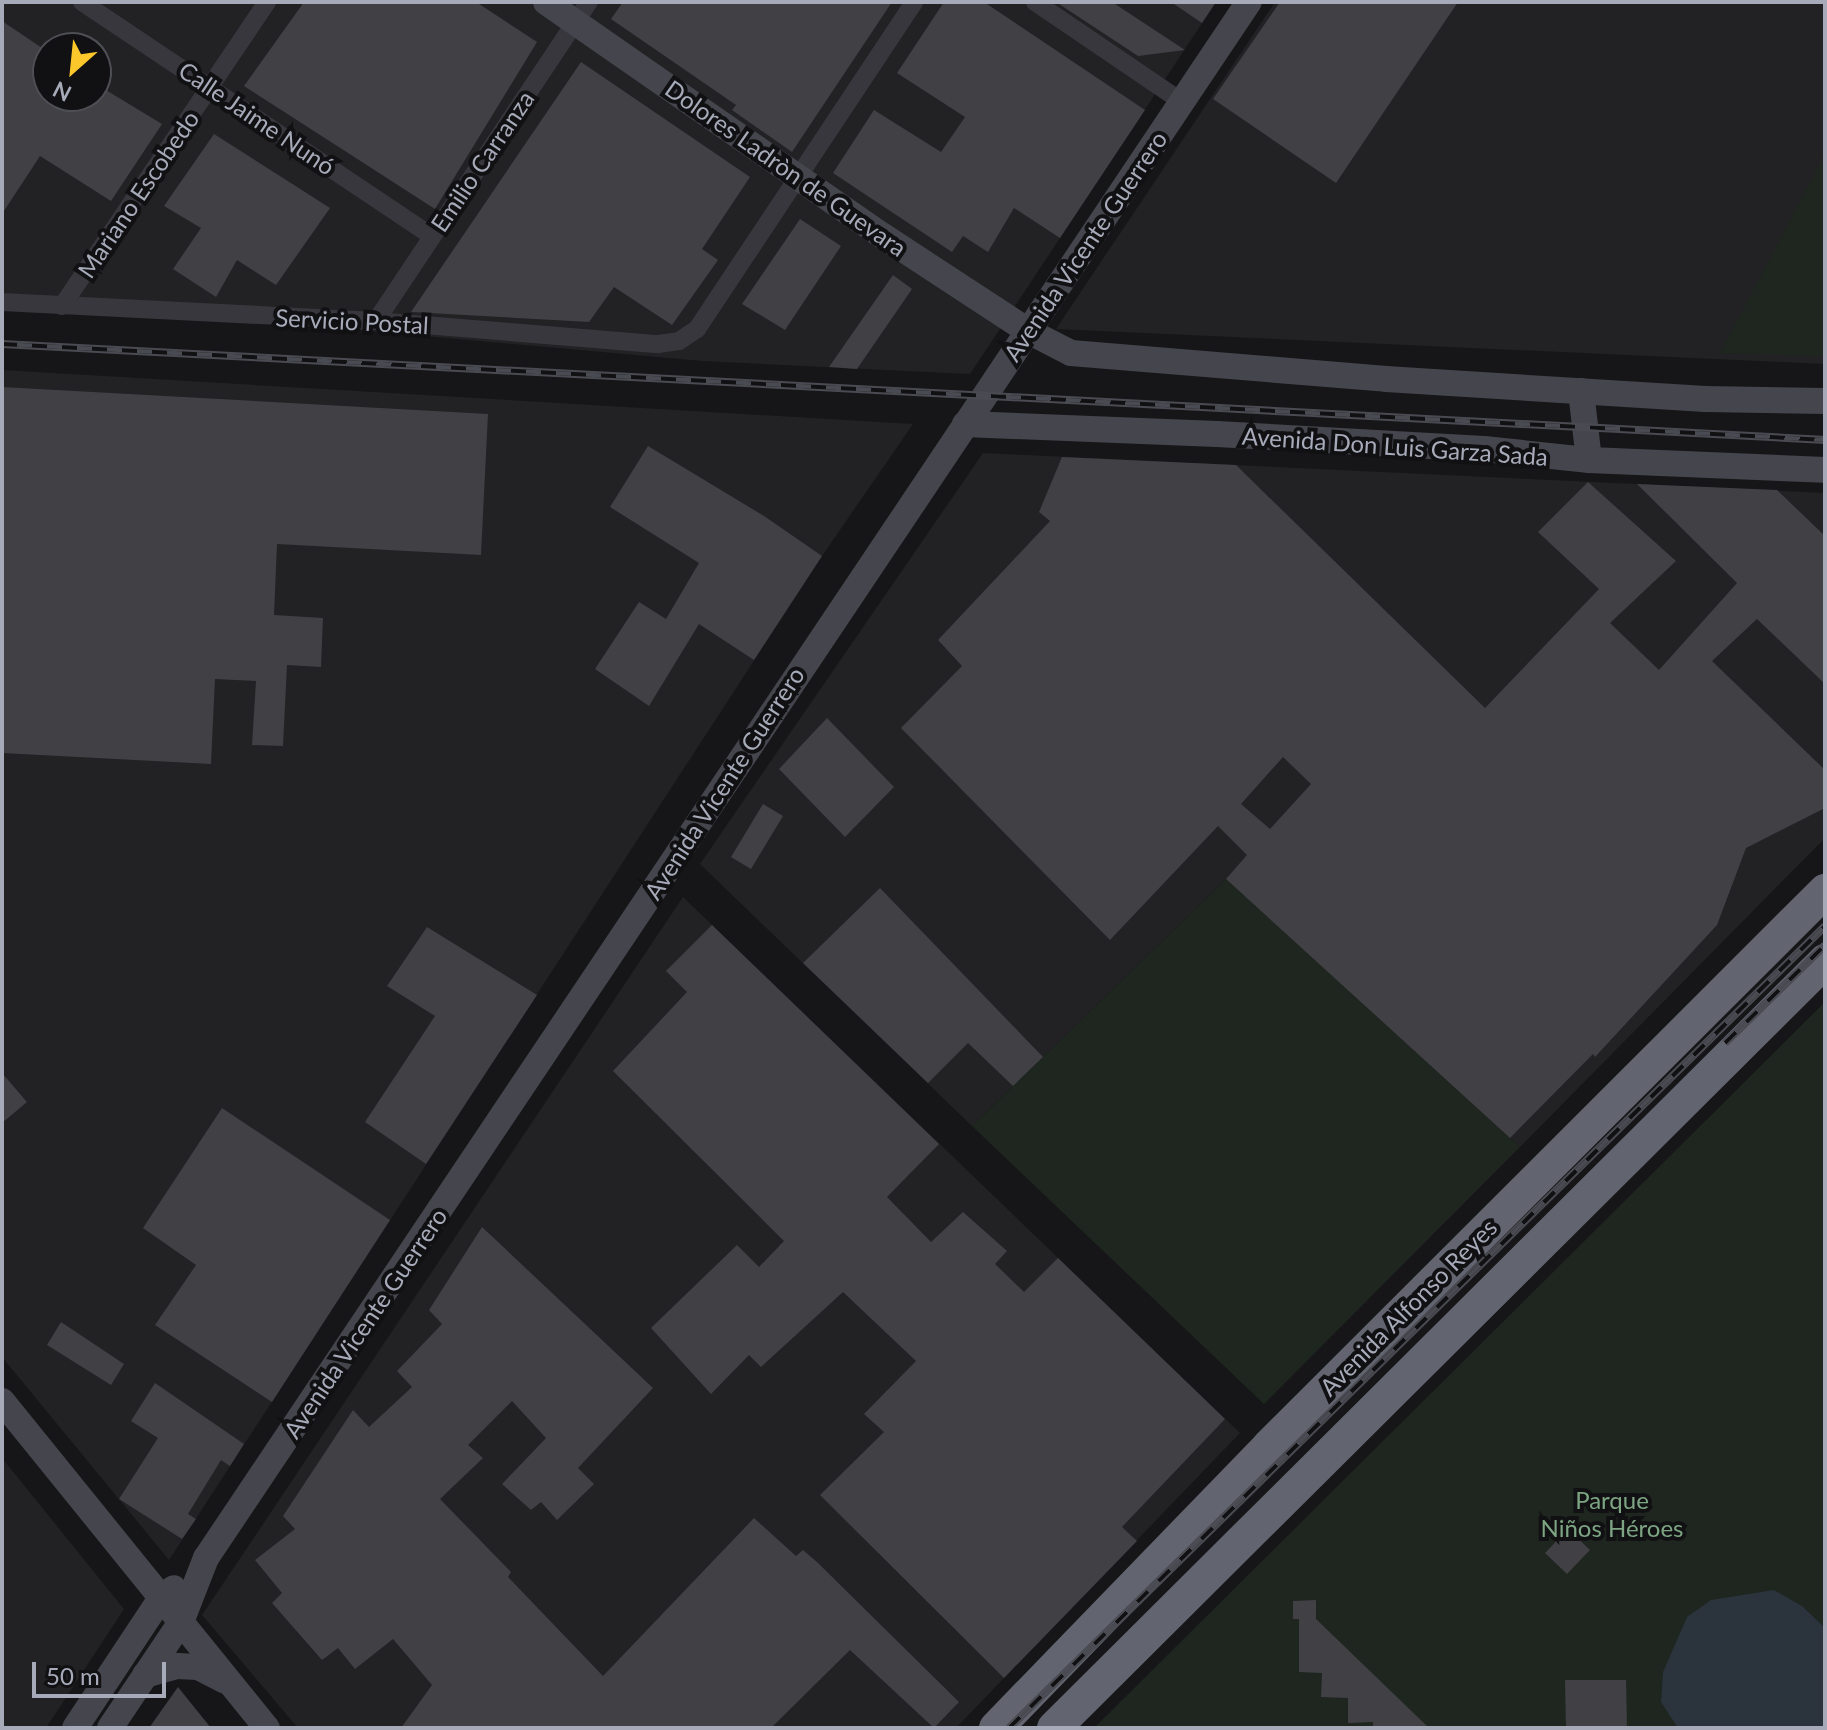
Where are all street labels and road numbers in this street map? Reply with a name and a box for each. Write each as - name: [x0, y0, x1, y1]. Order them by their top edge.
- street label: Calle Jaime Nunó: [173, 55, 341, 181]
- street label: Dolores Ladròn de Guevara: [660, 74, 912, 262]
- street label: Emilio Carranza: [424, 85, 540, 237]
- street label: Mariano Escobedo: [71, 105, 205, 283]
- street label: Avenida Vicente Guerrero: [997, 125, 1173, 367]
- street label: Servicio Postal: [275, 303, 429, 339]
- street label: Avenida Don Luis Garza Sada: [1241, 421, 1549, 471]
- street label: Avenida Vicente Guerrero: [638, 661, 810, 905]
- street label: Avenida Vicente Guerrero: [277, 1202, 453, 1444]
- street label: Avenida Alfonso Reyes: [1313, 1212, 1503, 1402]

